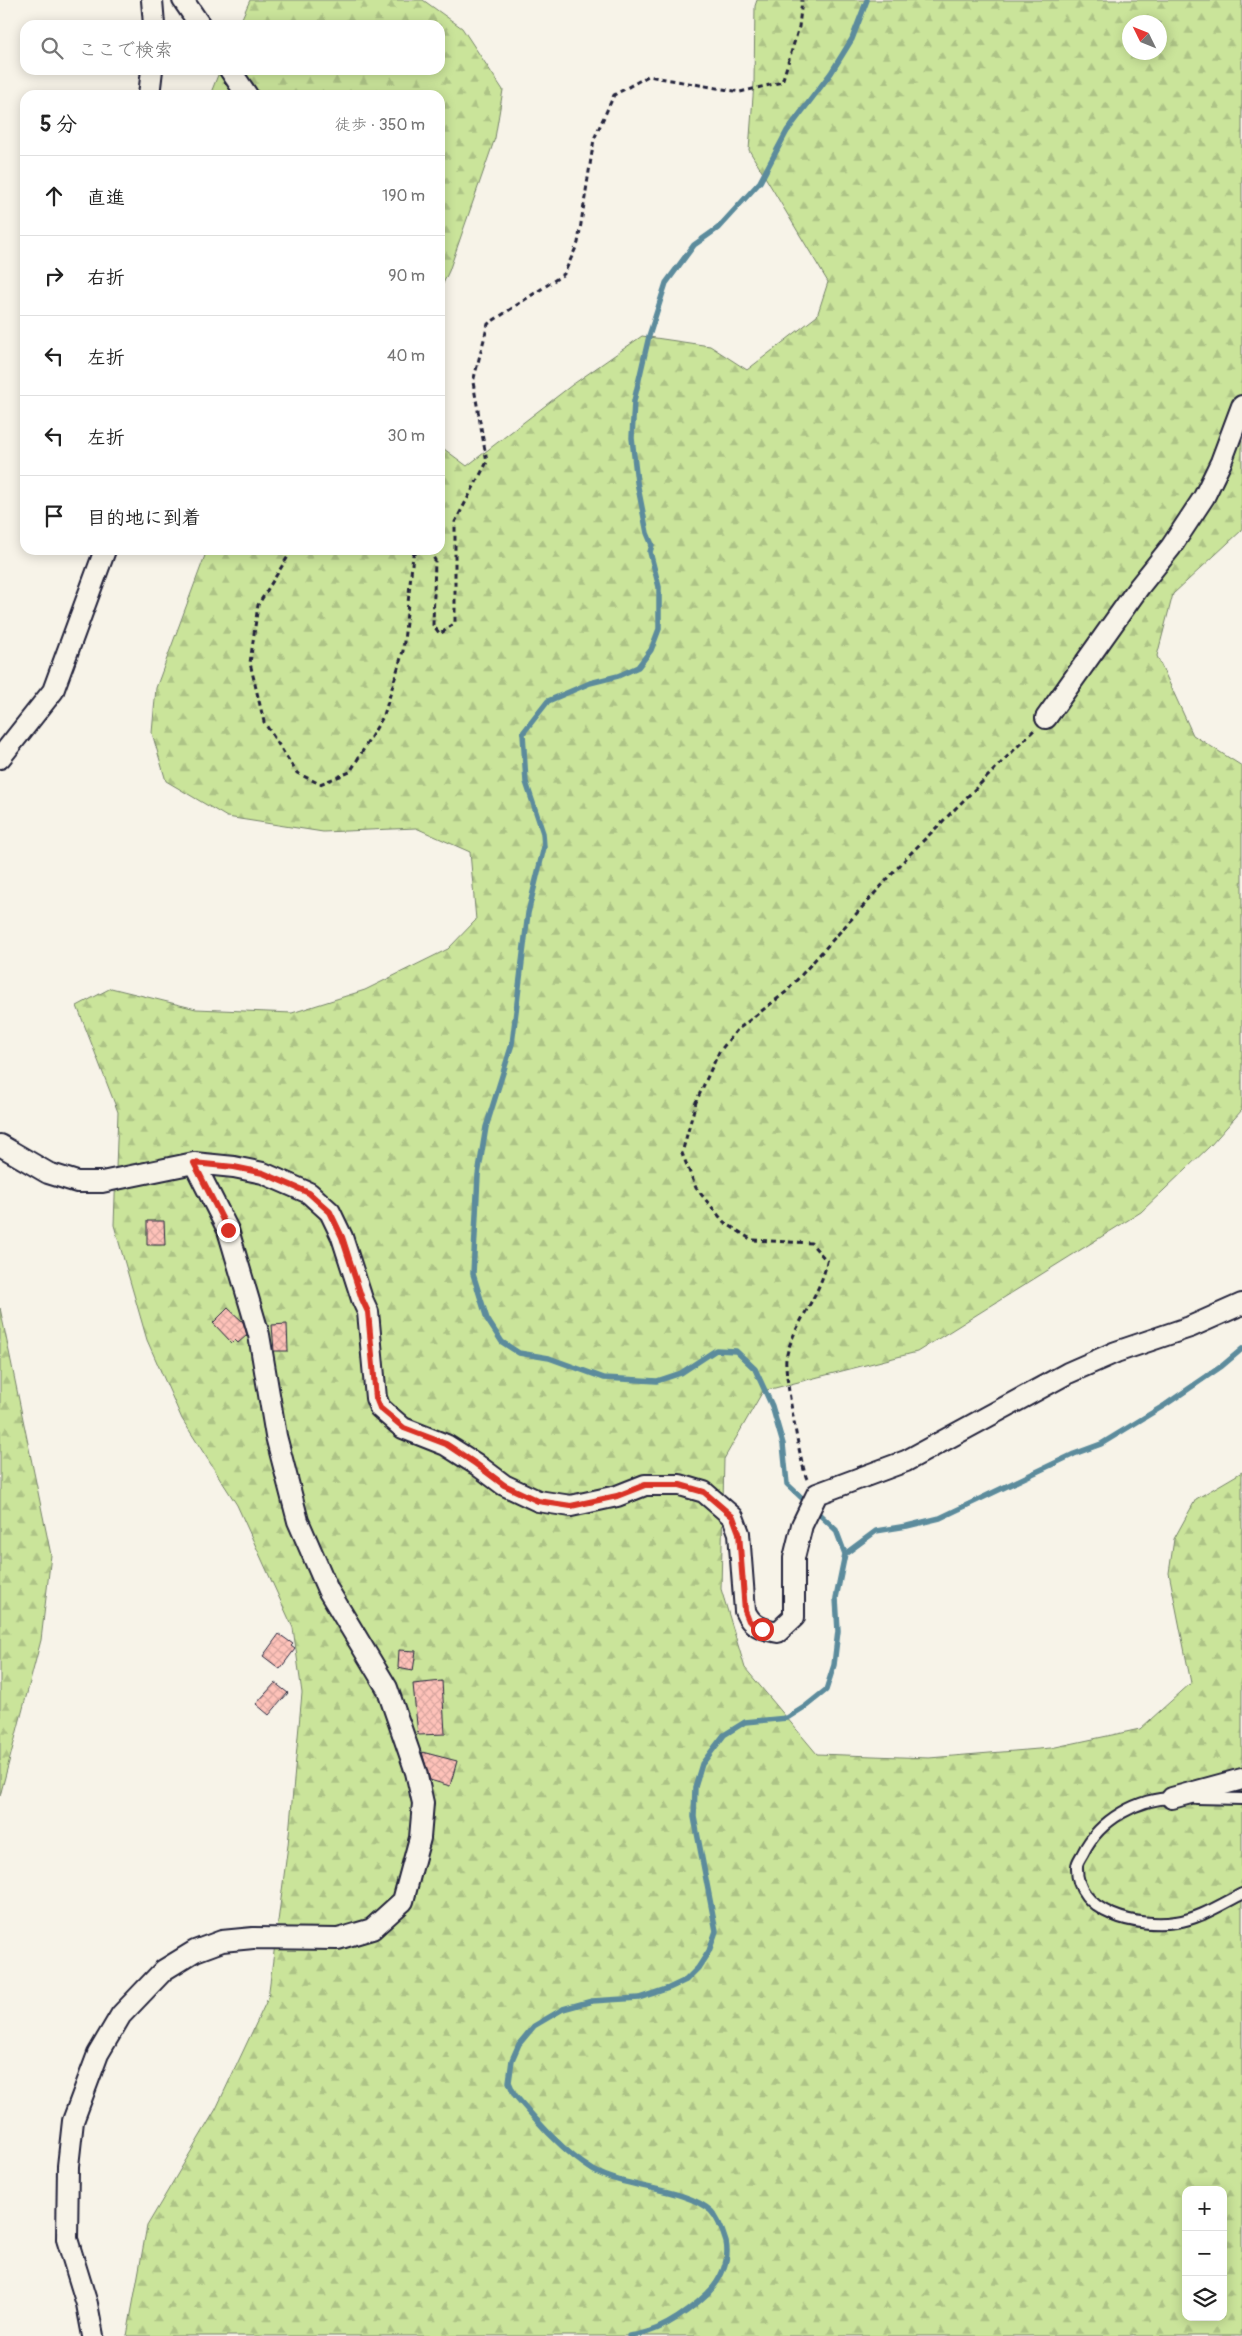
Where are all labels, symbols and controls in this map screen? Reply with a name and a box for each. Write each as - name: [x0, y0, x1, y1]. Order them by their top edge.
- north arrow: [1122, 15, 1167, 60]
- search box: [20, 20, 445, 75]
- icon: search: [38, 34, 66, 62]
- text: ここで検索: [78, 38, 173, 62]
- text: 5 分: [40, 111, 77, 138]
- text: 徒歩 · 350 m: [335, 115, 425, 135]
- icon: ahead: [40, 182, 68, 210]
- text: 直進: [87, 186, 125, 210]
- text: 190 m: [382, 186, 425, 206]
- icon: right: [40, 262, 68, 290]
- text: 右折: [87, 266, 125, 290]
- text: 90 m: [388, 266, 425, 286]
- icon: left: [40, 342, 68, 370]
- text: 左折: [87, 346, 125, 370]
- text: 40 m: [387, 346, 425, 366]
- icon: left: [40, 422, 68, 450]
- text: 左折: [87, 426, 125, 450]
- text: 30 m: [387, 426, 425, 446]
- icon: arrive: [40, 502, 68, 530]
- text: 目的地に到着: [87, 506, 201, 530]
- route end: [217, 1219, 240, 1242]
- route start: [751, 1618, 774, 1641]
- map controls: [1182, 2186, 1227, 2321]
- button: +: [1182, 2186, 1227, 2231]
- button: −: [1182, 2231, 1227, 2276]
- button: layers: [1182, 2276, 1227, 2321]

